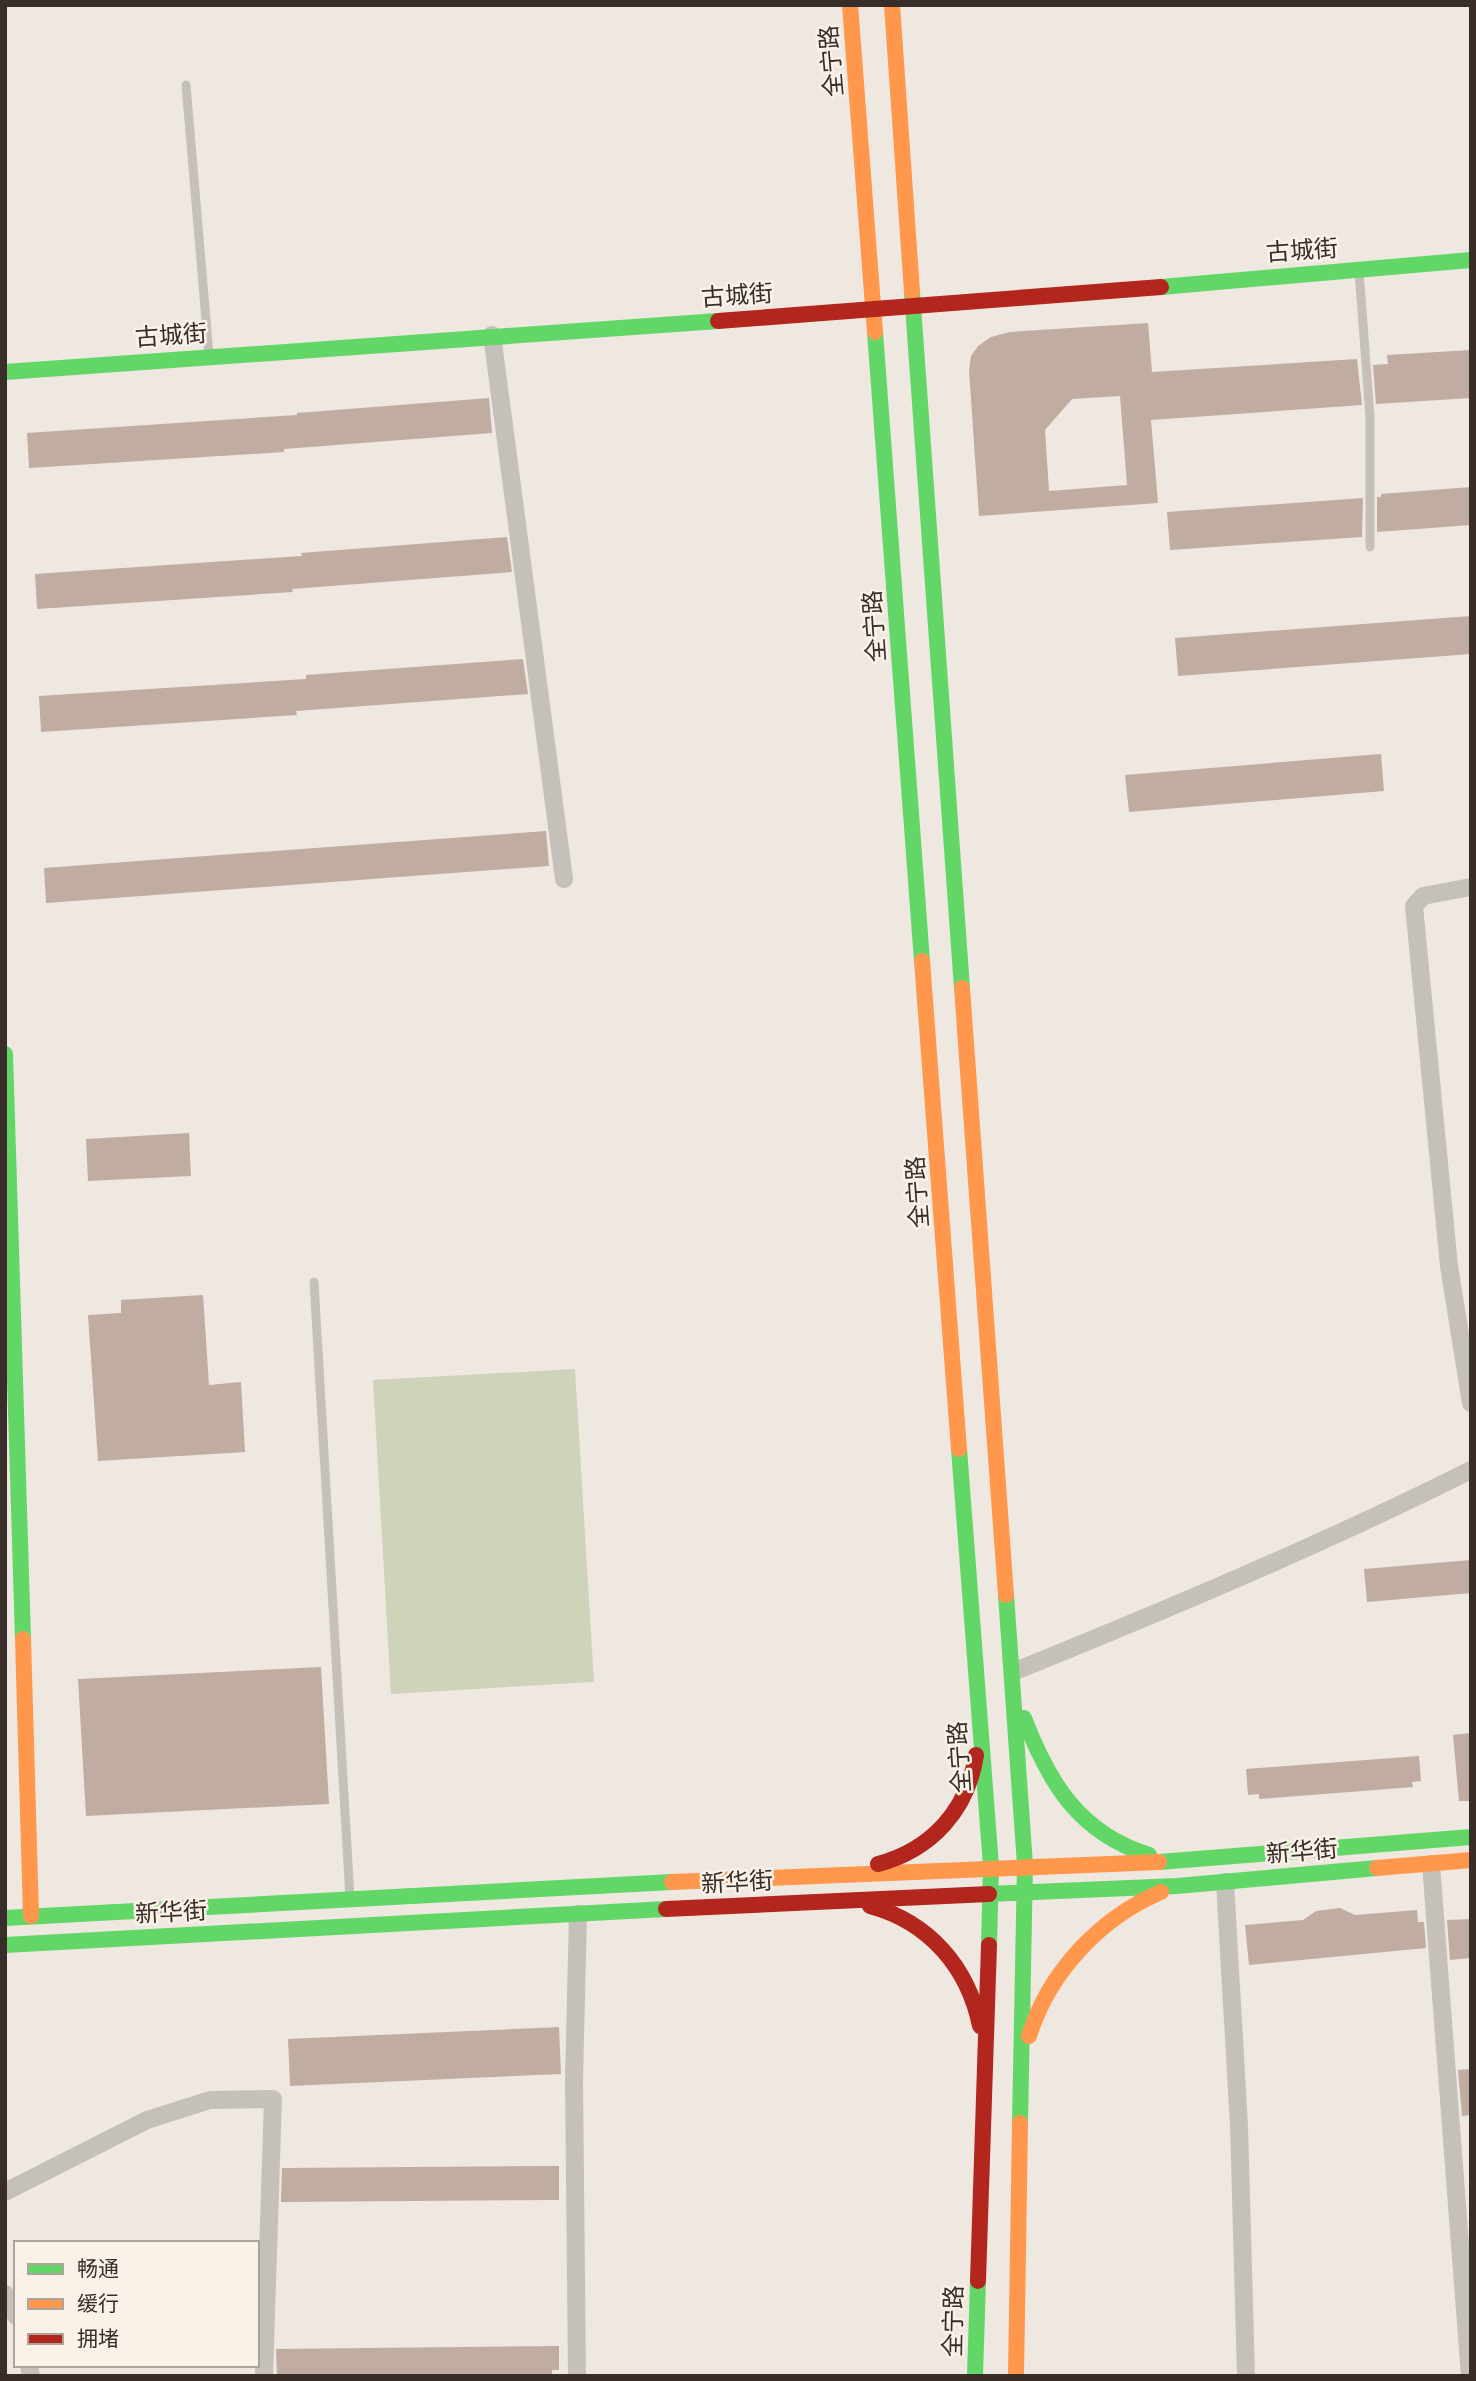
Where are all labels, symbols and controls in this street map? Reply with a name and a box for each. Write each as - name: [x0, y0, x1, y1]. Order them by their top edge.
- street label: 全宁路: [811, 24, 853, 98]
- street label: 古城街: [1265, 231, 1339, 271]
- street label: 古城街: [700, 276, 774, 316]
- street label: 古城街: [134, 316, 208, 356]
- street label: 全宁路: [855, 589, 895, 663]
- street label: 全宁路: [898, 1155, 938, 1229]
- street label: 全宁路: [940, 1720, 980, 1794]
- street label: 新华街: [1265, 1831, 1339, 1873]
- street label: 新华街: [700, 1864, 774, 1902]
- street label: 新华街: [134, 1894, 208, 1932]
- legend: [14, 2241, 259, 2367]
- text: 畅通: [77, 2254, 119, 2284]
- street label: 全宁路: [936, 2285, 972, 2357]
- text: 缓行: [77, 2289, 119, 2319]
- text: 拥堵: [77, 2324, 119, 2354]

